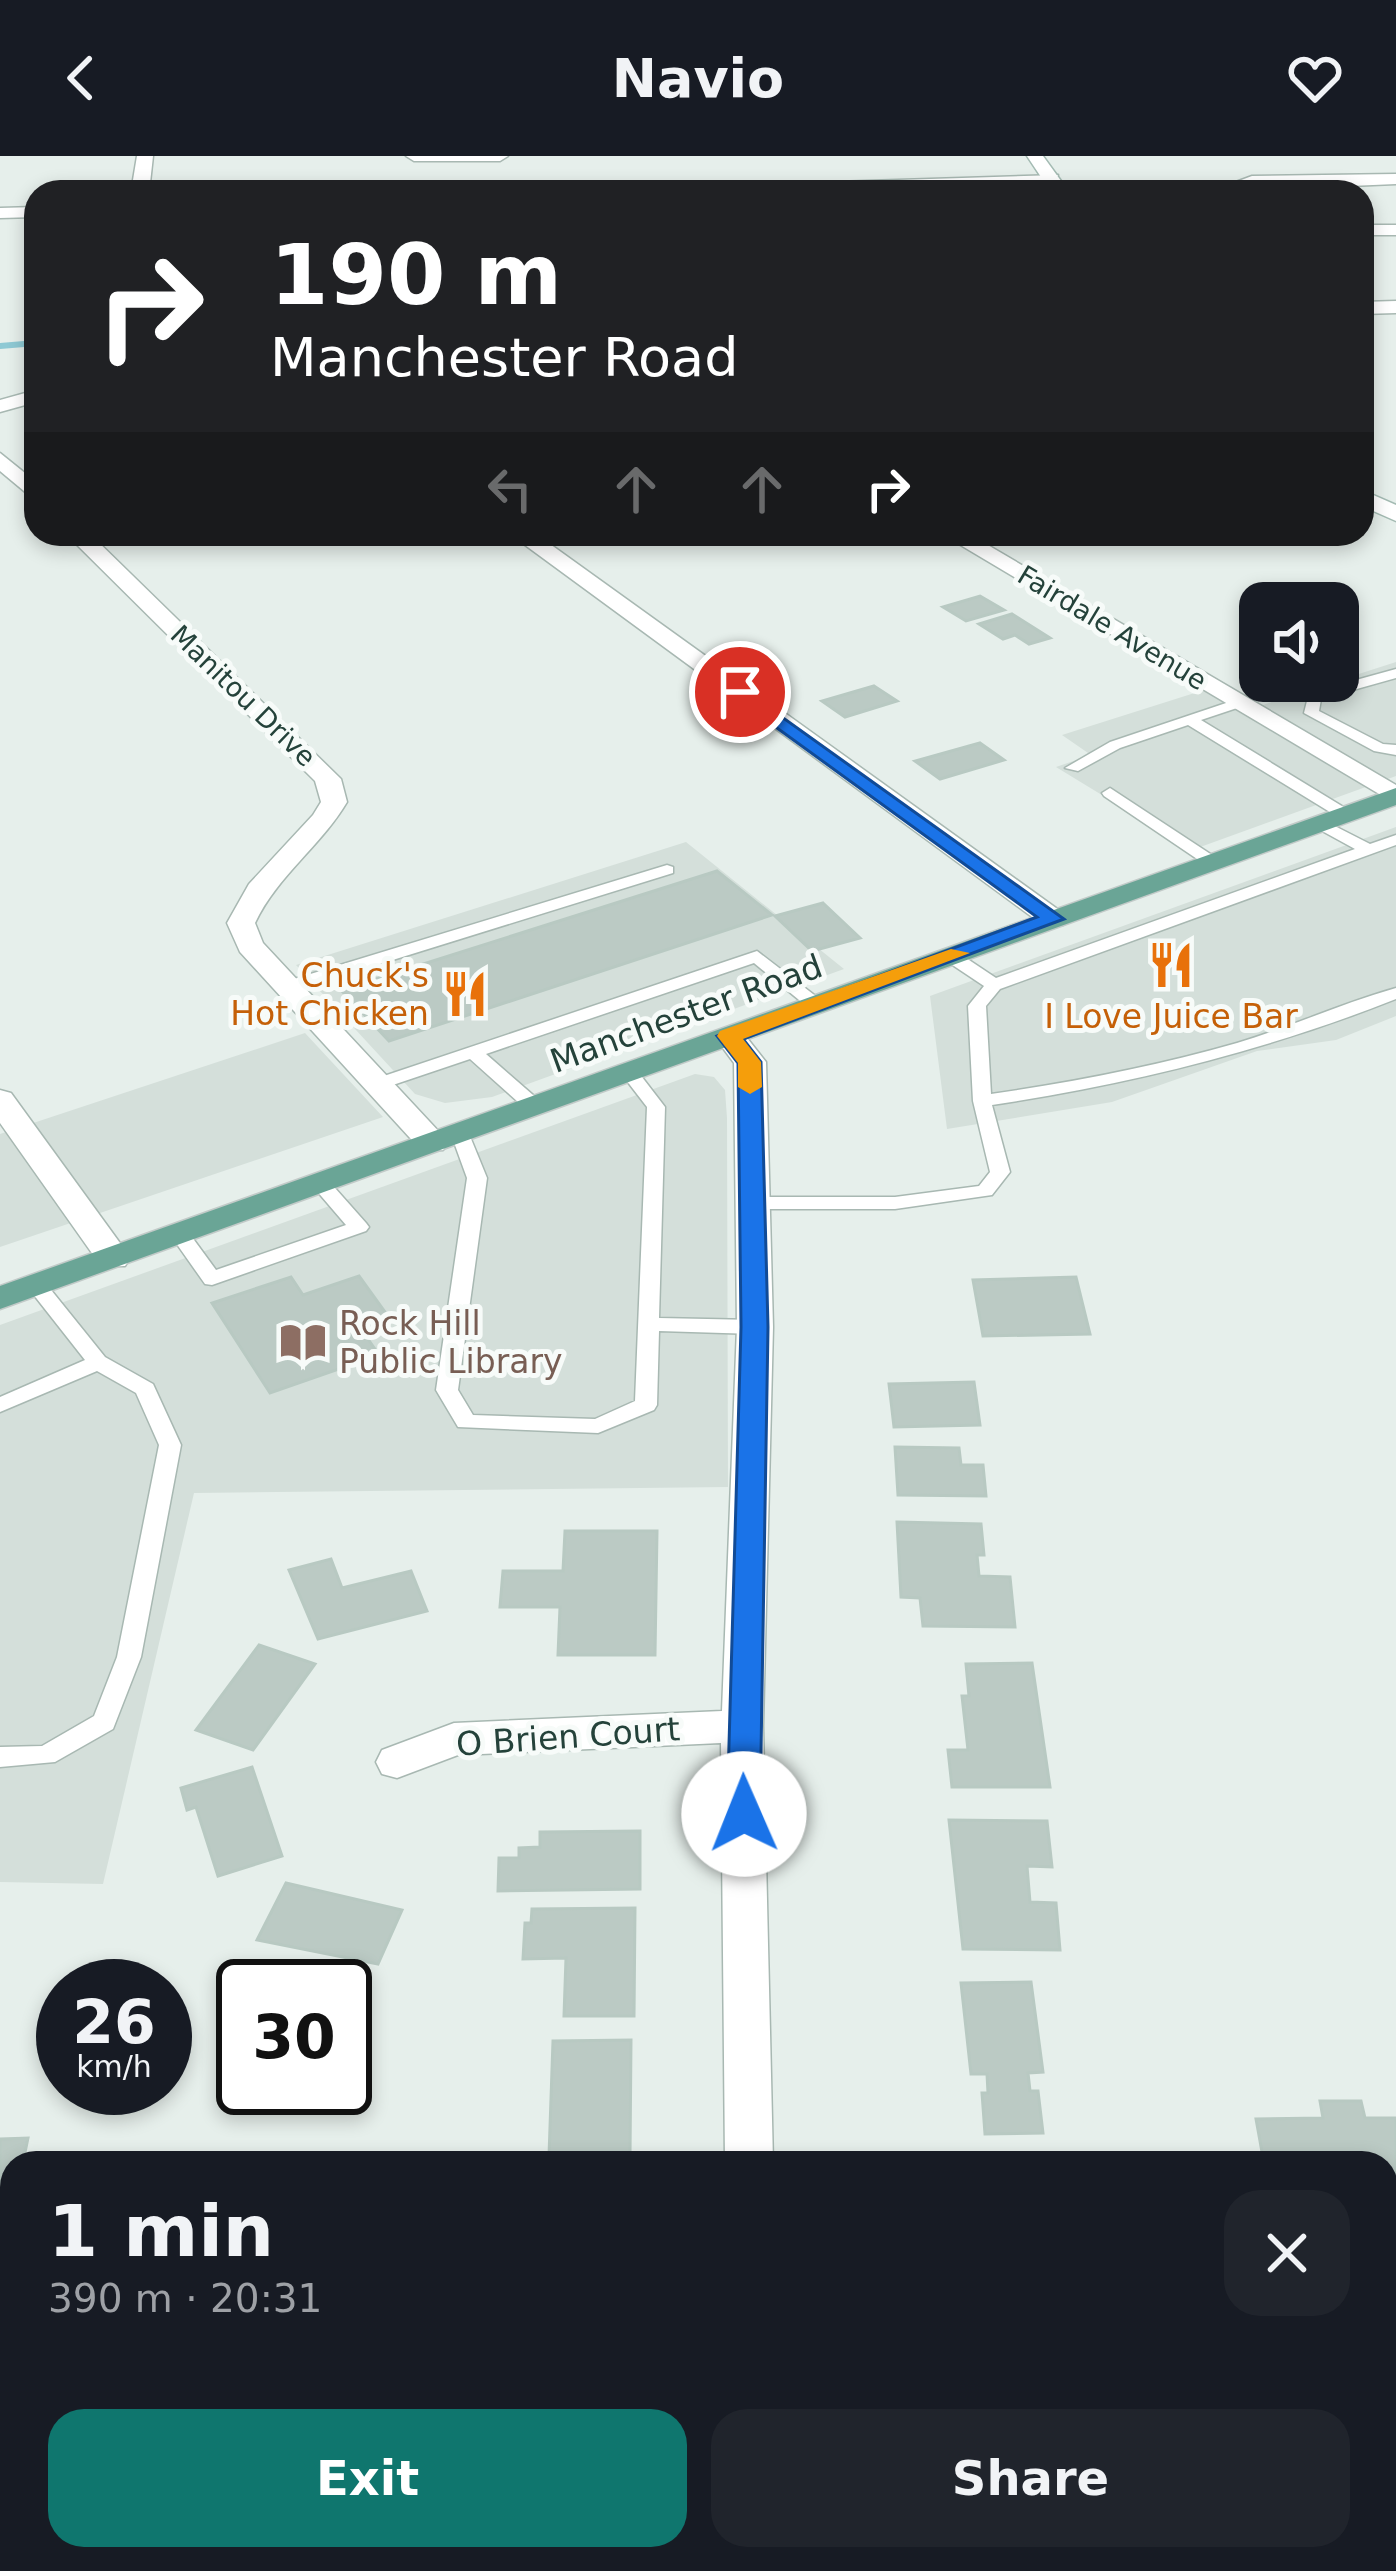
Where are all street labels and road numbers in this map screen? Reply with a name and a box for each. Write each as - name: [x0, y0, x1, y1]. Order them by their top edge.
- street label: Fairdale Avenue: [1012, 559, 1212, 696]
- street label: Manitou Drive: [165, 619, 322, 773]
- street label: Manchester Road: [545, 946, 827, 1081]
- street label: O Brien Court: [455, 1709, 681, 1764]

